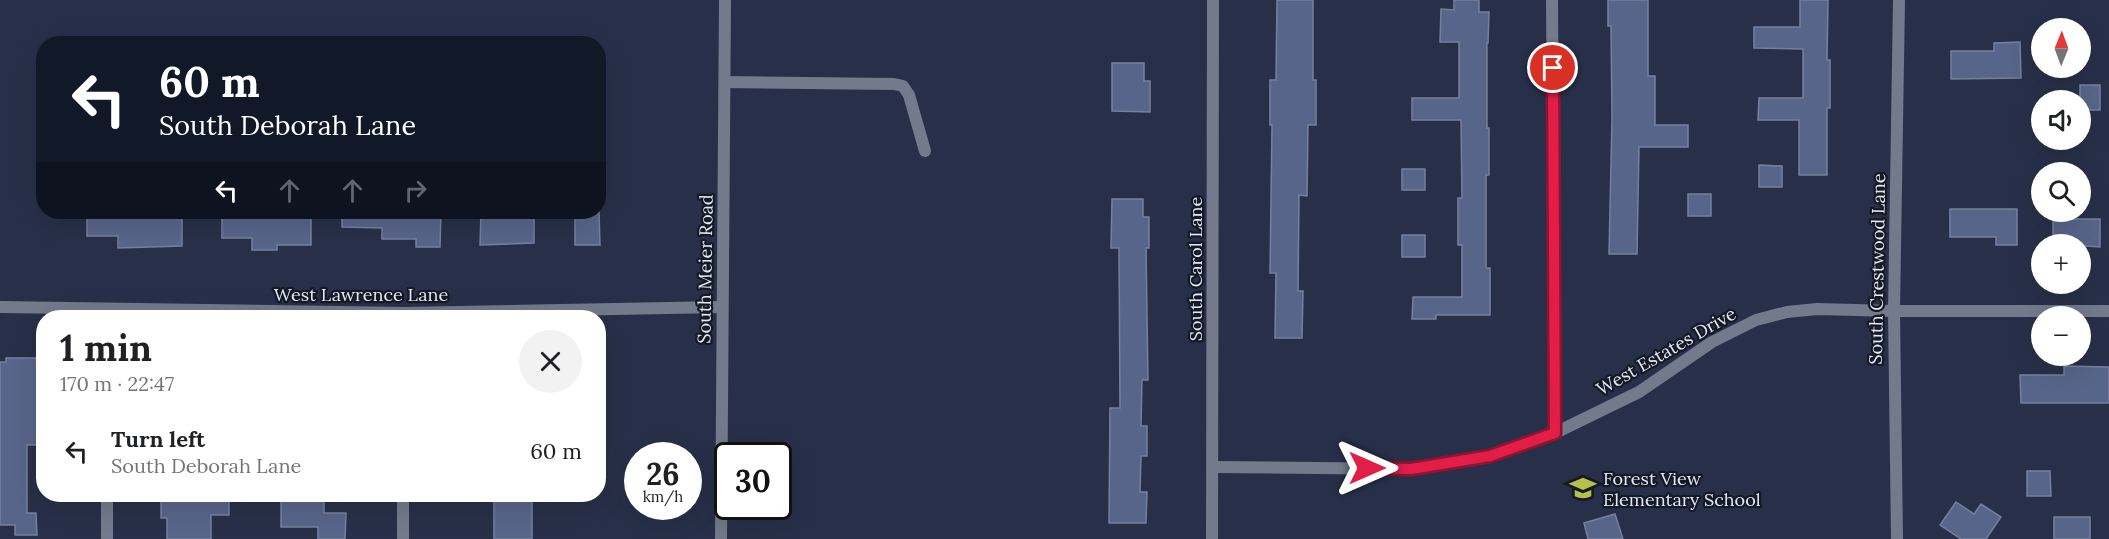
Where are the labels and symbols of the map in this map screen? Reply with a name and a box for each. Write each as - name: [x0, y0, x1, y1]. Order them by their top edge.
- north arrow: [2031, 18, 2091, 78]
- pin: [1527, 42, 1578, 93]
- street label: South Crestwood Lane: [1864, 173, 1890, 365]
- street label: South Meier Road: [692, 194, 718, 344]
- street label: South Carol Lane: [1184, 197, 1207, 341]
- street label: West Lawrence Lane: [274, 283, 448, 306]
- street label: West Estates Drive: [1592, 302, 1740, 400]
- position arrow: [1335, 436, 1399, 500]
- speed limit sign: 30: [714, 442, 792, 520]
- place label: Forest View Elementary School: [1603, 467, 1761, 511]
- school or university icon: Forest View Elementary School: [1568, 473, 1598, 503]

